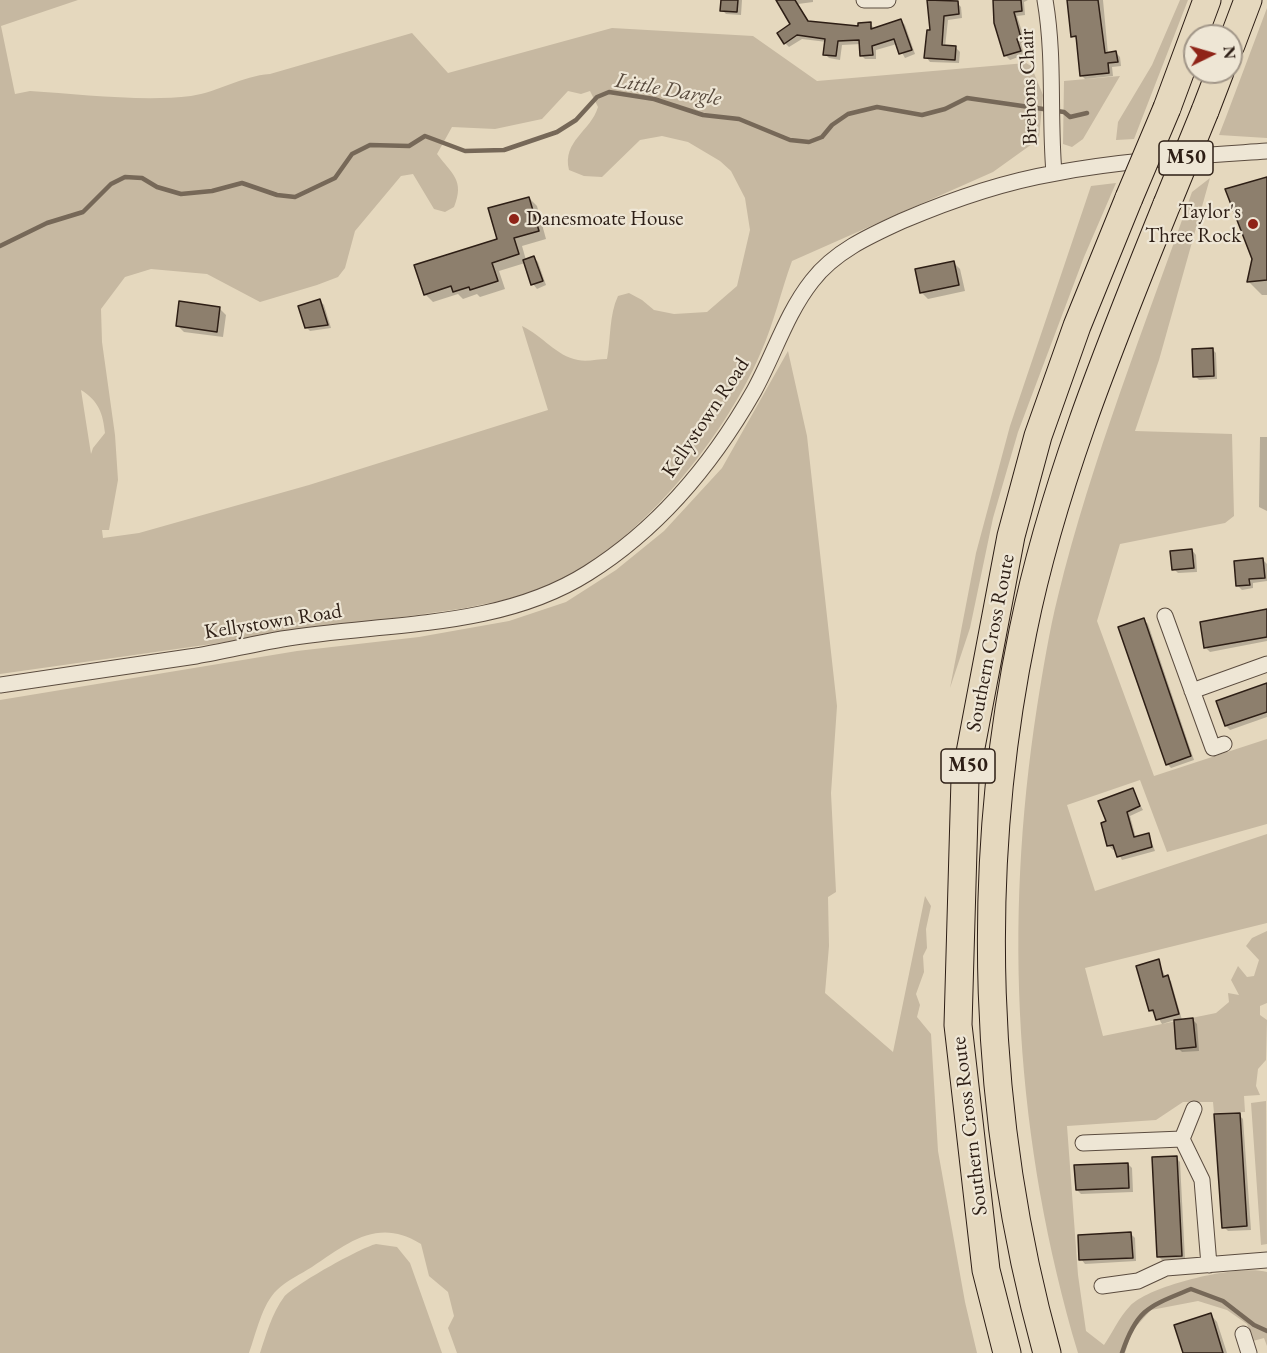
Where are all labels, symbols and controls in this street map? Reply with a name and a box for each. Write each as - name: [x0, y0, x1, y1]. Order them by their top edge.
- north arrow: [1183, 24, 1243, 84]
- street label: Brehons Chair: [1014, 28, 1044, 146]
- text: N: [1218, 45, 1240, 60]
- water label: Little Dargle: [613, 68, 723, 112]
- road number: M50: [1159, 141, 1213, 175]
- place label: Taylor's Three Rock: [1145, 199, 1241, 249]
- place label: Danesmoate House: [526, 206, 683, 232]
- marker: Danesmoate House: [507, 212, 521, 226]
- marker: Taylor's Three Rock: [1246, 217, 1260, 231]
- street label: Kellystown Road: [657, 353, 755, 483]
- street label: Southern Cross Route: [961, 552, 1021, 734]
- street label: Kellystown Road: [202, 599, 344, 645]
- road number: M50: [941, 749, 995, 783]
- street label: Southern Cross Route: [946, 1035, 994, 1217]

